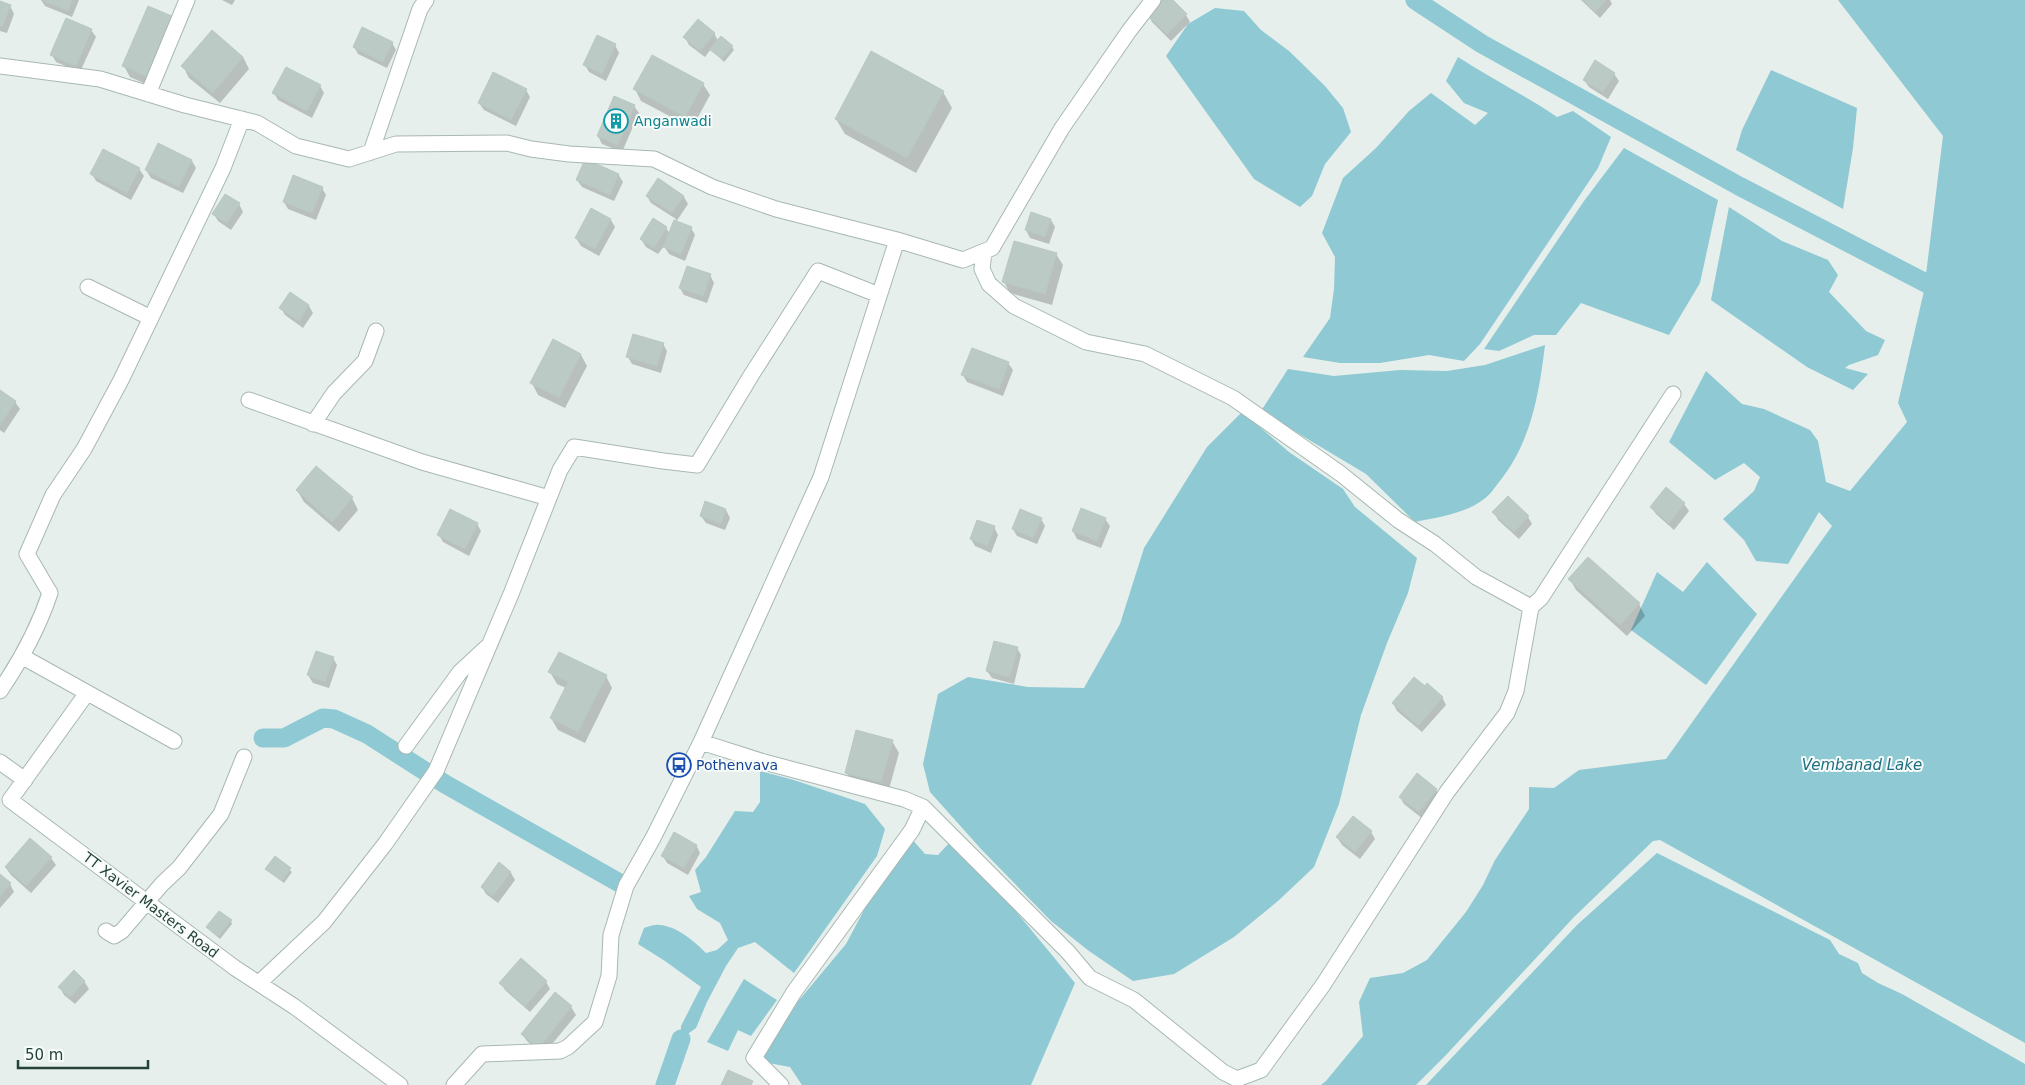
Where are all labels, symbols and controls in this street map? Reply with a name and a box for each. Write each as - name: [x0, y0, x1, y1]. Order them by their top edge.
- building icon: Anganwadi: [603, 108, 629, 134]
- place label: Anganwadi: [634, 113, 712, 129]
- bus stop icon: Pothenvava: [666, 752, 692, 778]
- water label: Vembanad Lake: [1802, 756, 1922, 774]
- place label: Pothenvava: [696, 757, 778, 773]
- street label: TT Xavier Masters Road: [79, 848, 222, 961]
- scale bar: [18, 1038, 148, 1070]
- text: 50 m: [25, 1046, 63, 1064]

